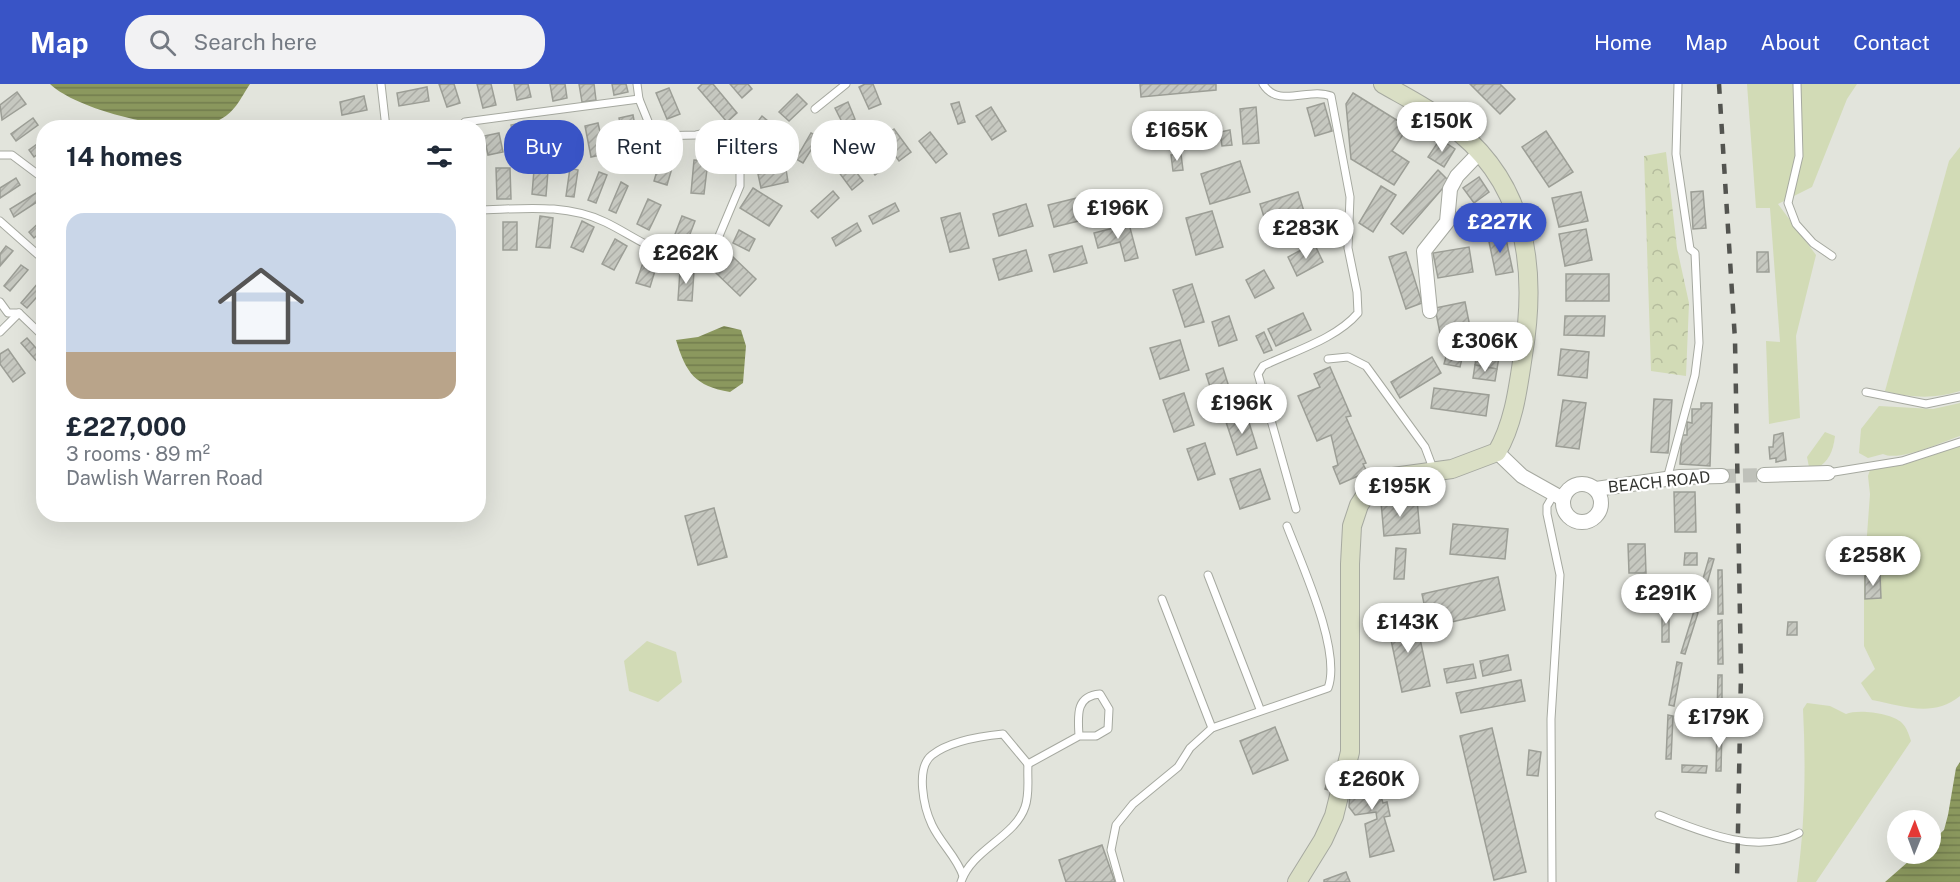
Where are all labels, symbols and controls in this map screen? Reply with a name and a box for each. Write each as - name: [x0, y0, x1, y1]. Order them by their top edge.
- search box: [125, 15, 545, 69]
- text: Map: [30, 26, 89, 59]
- icon: search: [146, 26, 179, 59]
- text: Search here: [194, 29, 317, 55]
- text: Home: [1594, 30, 1652, 55]
- text: Map: [1685, 30, 1728, 55]
- text: About: [1761, 30, 1820, 55]
- text: Contact: [1853, 30, 1930, 55]
- pin: £150K: [1400, 102, 1484, 153]
- text: £150K: [1411, 109, 1473, 133]
- pin: £165K: [1135, 111, 1219, 162]
- text: £165K: [1146, 118, 1208, 142]
- chip: Buy: [504, 120, 584, 174]
- chip: Rent: [596, 120, 683, 174]
- chip: Filters: [695, 120, 799, 174]
- chip: New: [811, 120, 897, 174]
- icon: filters: [423, 140, 456, 173]
- text: 14 homes: [66, 141, 182, 172]
- pin: £196K: [1076, 189, 1160, 240]
- text: £196K: [1087, 196, 1149, 220]
- pin: £227K: [1458, 203, 1542, 254]
- pin: £283K: [1264, 209, 1348, 260]
- text: £227K: [1467, 210, 1533, 234]
- text: £283K: [1273, 216, 1339, 240]
- pin: £262K: [644, 234, 728, 285]
- text: £262K: [653, 241, 719, 265]
- icon: home: [207, 252, 315, 360]
- pin: £306K: [1443, 322, 1527, 373]
- text: £306K: [1452, 329, 1518, 353]
- pin: £196K: [1200, 384, 1284, 435]
- text: £196K: [1211, 391, 1273, 415]
- text: £227,000: [66, 411, 187, 442]
- text: 3 rooms · 89 m²: [66, 442, 210, 466]
- text: Dawlish Warren Road: [66, 466, 263, 490]
- pin: £195K: [1358, 467, 1442, 518]
- street label: BEACH ROAD: [1607, 467, 1711, 497]
- text: £195K: [1369, 474, 1431, 498]
- pin: £258K: [1831, 536, 1915, 587]
- text: £258K: [1840, 543, 1906, 567]
- pin: £291K: [1624, 574, 1708, 625]
- text: £291K: [1635, 581, 1697, 605]
- pin: £143K: [1366, 603, 1450, 654]
- text: £143K: [1377, 610, 1439, 634]
- pin: £179K: [1677, 698, 1761, 749]
- text: £179K: [1688, 705, 1750, 729]
- pin: £260K: [1330, 760, 1414, 811]
- text: £260K: [1339, 767, 1405, 791]
- north arrow: [1887, 810, 1941, 864]
- map controls: [1887, 810, 1941, 864]

